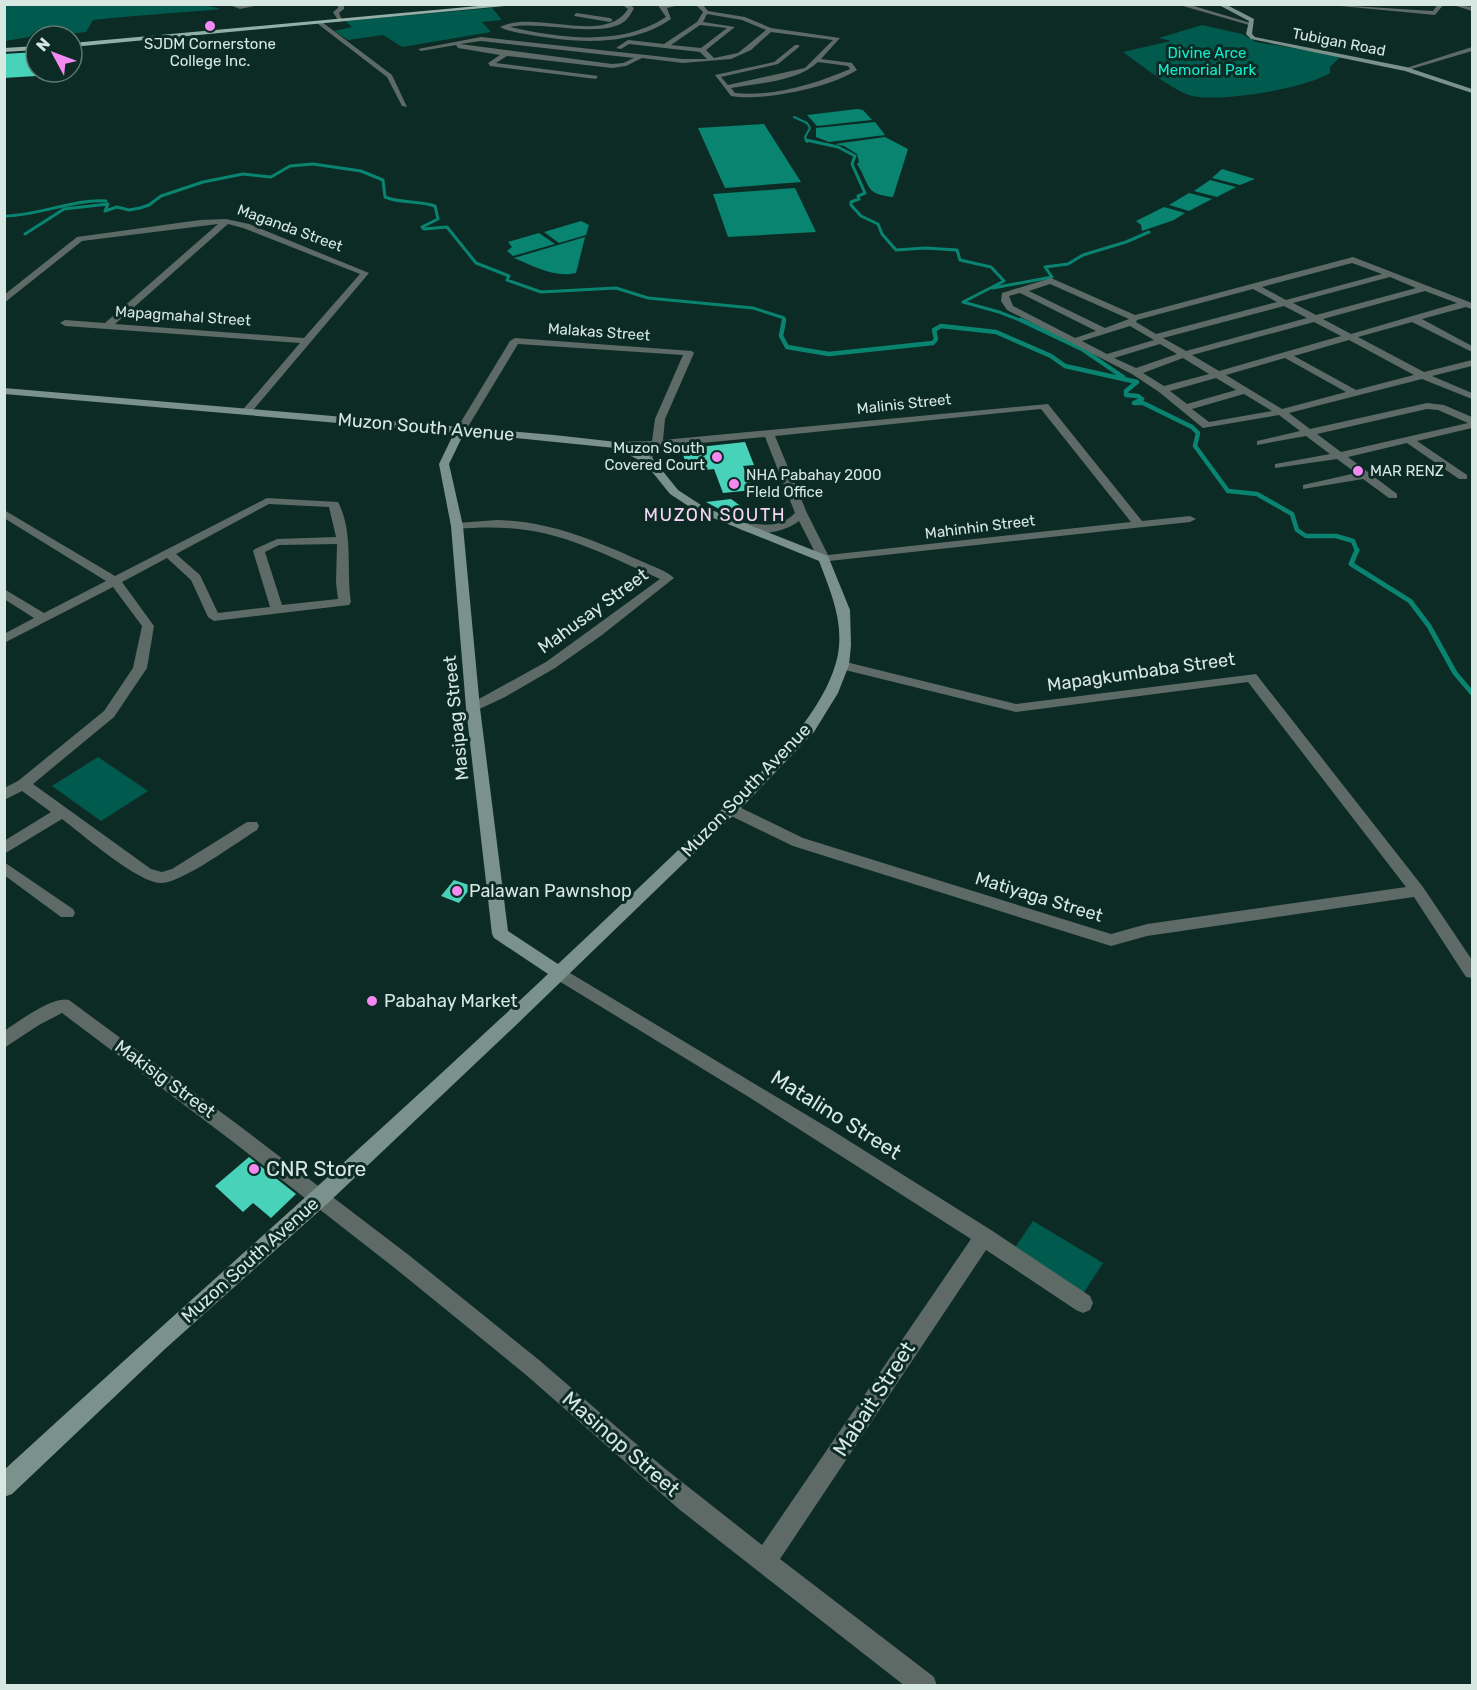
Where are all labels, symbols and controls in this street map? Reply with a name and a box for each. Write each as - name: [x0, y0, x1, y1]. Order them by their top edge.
- marker: SJDM Cornerstone College Inc.: [203, 19, 217, 33]
- north arrow: [24, 24, 84, 84]
- street label: Tubigan Road: [1291, 24, 1387, 60]
- text: N: [32, 34, 54, 55]
- place label: SJDM Cornerstone College Inc.: [144, 35, 276, 70]
- park label: Divine Arce Memorial Park: [1158, 44, 1256, 79]
- street label: Maganda Street: [235, 201, 345, 255]
- street label: Mapagmahal Street: [114, 302, 252, 330]
- street label: Malakas Street: [547, 319, 651, 345]
- street label: Malinis Street: [856, 390, 952, 418]
- street label: Muzon South Avenue: [337, 408, 515, 446]
- place label: Muzon South Covered Court: [604, 439, 705, 474]
- marker: Muzon South Covered Court: [710, 450, 724, 464]
- place label: MAR RENZ: [1370, 462, 1444, 480]
- marker: MAR RENZ: [1351, 464, 1365, 478]
- place label: NHA Pabahay 2000 FIeld Office: [746, 466, 882, 501]
- marker: NHA Pabahay 2000 FIeld Office: [727, 477, 741, 491]
- district label: MUZON SOUTH: [644, 504, 786, 526]
- street label: Mahinhin Street: [924, 511, 1036, 543]
- street label: Mahusay Street: [534, 564, 652, 658]
- street label: Mapagkumbaba Street: [1046, 648, 1236, 696]
- street label: Masipag Street: [438, 654, 474, 782]
- street label: Muzon South Avenue: [677, 719, 815, 861]
- street label: Matiyaga Street: [973, 867, 1105, 927]
- place label: Palawan Pawnshop: [469, 880, 632, 902]
- marker: Palawan Pawnshop: [450, 884, 464, 898]
- place label: Pabahay Market: [384, 990, 518, 1012]
- marker: Pabahay Market: [365, 994, 379, 1008]
- street label: Makisig Street: [111, 1035, 219, 1123]
- street label: Matalino Street: [767, 1065, 906, 1165]
- place label: CNR Store: [266, 1156, 366, 1181]
- marker: CNR Store: [247, 1162, 261, 1176]
- street label: Muzon South Avenue: [177, 1193, 323, 1327]
- street label: Mabait Street: [827, 1337, 920, 1461]
- street label: Masinop Street: [558, 1386, 685, 1501]

